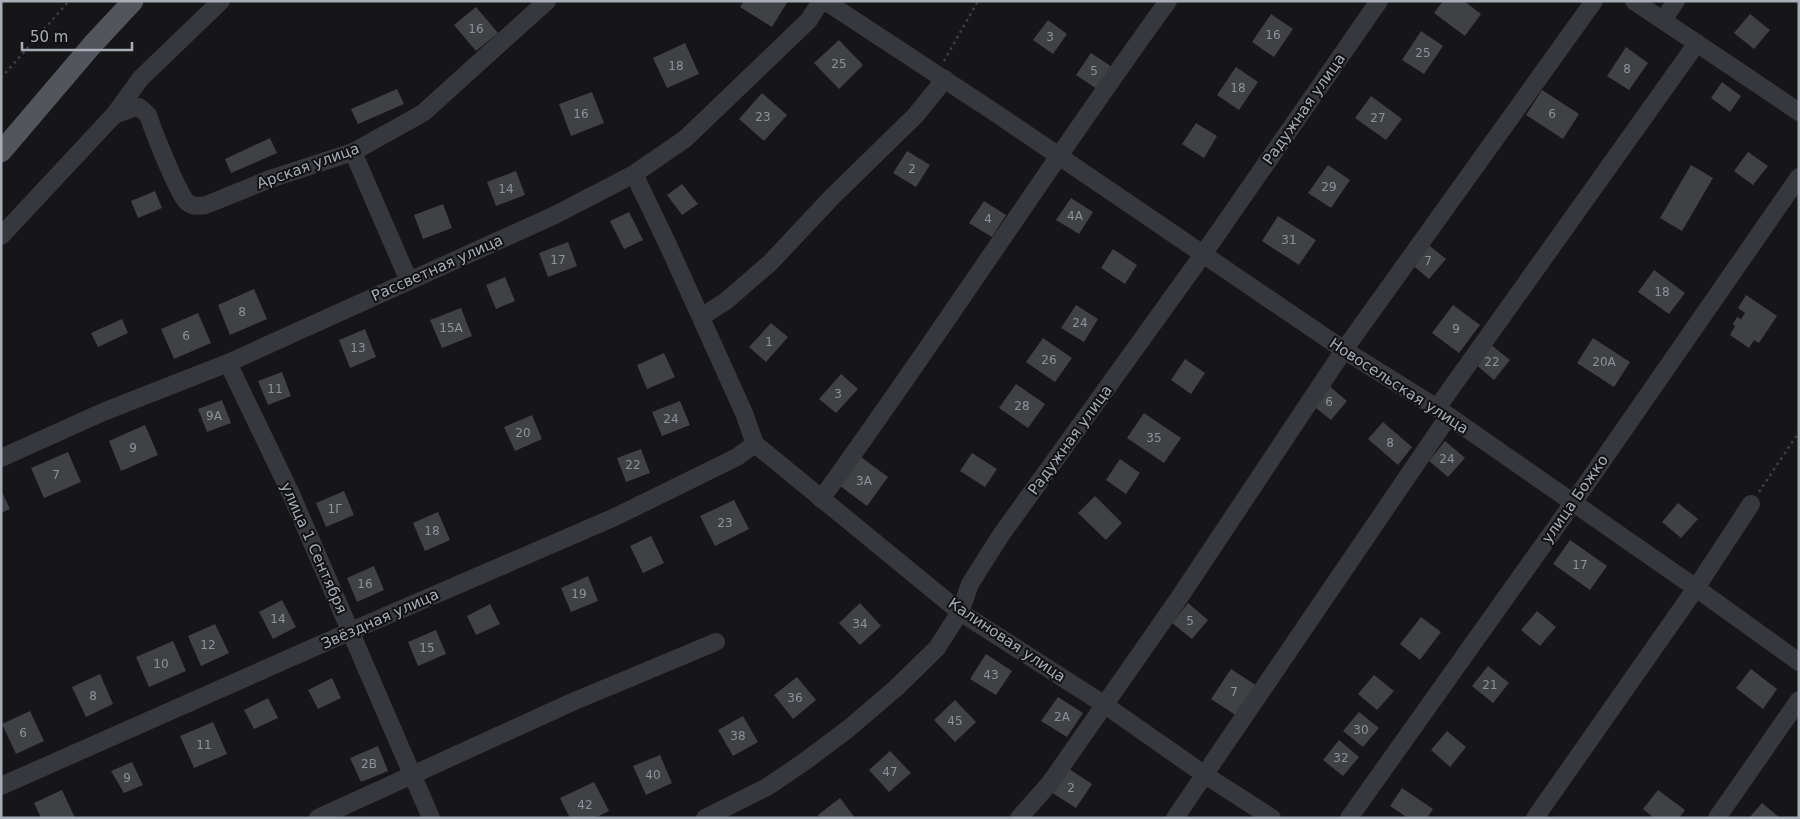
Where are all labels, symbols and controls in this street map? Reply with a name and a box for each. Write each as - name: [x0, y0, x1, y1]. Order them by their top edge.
- scale bar: [22, 20, 132, 52]
- house number: 16: [468, 22, 484, 36]
- text: 50 m: [30, 28, 68, 46]
- house number: 16: [1265, 28, 1281, 42]
- house number: 3: [1046, 30, 1054, 44]
- house number: 25: [1415, 46, 1431, 60]
- street label: Радужная улица: [1259, 50, 1349, 168]
- house number: 25: [831, 57, 847, 71]
- house number: 18: [668, 59, 684, 73]
- house number: 8: [1623, 62, 1631, 76]
- house number: 5: [1090, 64, 1098, 78]
- house number: 18: [1230, 81, 1246, 95]
- house number: 16: [573, 107, 589, 121]
- house number: 6: [1548, 107, 1556, 121]
- house number: 23: [755, 110, 771, 124]
- house number: 27: [1370, 111, 1386, 125]
- street label: Арская улица: [254, 139, 362, 193]
- house number: 2: [908, 162, 916, 176]
- house number: 29: [1321, 180, 1337, 194]
- house number: 14: [498, 182, 514, 196]
- house number: 4А: [1067, 209, 1084, 223]
- house number: 4: [984, 212, 992, 226]
- street label: Рассветная улица: [368, 231, 506, 305]
- house number: 31: [1281, 233, 1297, 247]
- house number: 17: [550, 253, 566, 267]
- house number: 7: [1424, 254, 1432, 268]
- house number: 18: [1654, 285, 1670, 299]
- house number: 8: [238, 305, 246, 319]
- house number: 24: [1072, 316, 1088, 330]
- house number: 15А: [439, 321, 464, 335]
- house number: 9: [1452, 322, 1460, 336]
- house number: 6: [182, 329, 190, 343]
- street label: Новосельская улица: [1326, 334, 1472, 438]
- house number: 1: [765, 335, 773, 349]
- house number: 13: [350, 341, 366, 355]
- house number: 26: [1041, 353, 1057, 367]
- house number: 22: [1484, 355, 1500, 369]
- house number: 20А: [1592, 355, 1617, 369]
- house number: 11: [267, 382, 283, 396]
- street label: Радужная улица: [1024, 382, 1116, 498]
- house number: 3: [834, 387, 842, 401]
- house number: 6: [1325, 395, 1333, 409]
- house number: 28: [1014, 399, 1030, 413]
- house number: 9А: [206, 409, 223, 423]
- house number: 24: [663, 412, 679, 426]
- house number: 20: [515, 426, 531, 440]
- house number: 35: [1146, 431, 1162, 445]
- house number: 8: [1386, 436, 1394, 450]
- house number: 9: [129, 441, 137, 455]
- street label: улица Божко: [1538, 451, 1612, 547]
- house number: 24: [1439, 452, 1455, 466]
- house number: 22: [625, 458, 641, 472]
- house number: 7: [52, 468, 60, 482]
- house number: 3А: [856, 474, 873, 488]
- street label: улица 1 Сентября: [277, 480, 351, 616]
- house number: 1Г: [328, 502, 342, 516]
- house number: 23: [717, 516, 733, 530]
- house number: 18: [424, 524, 440, 538]
- house number: 17: [1572, 558, 1588, 572]
- house number: 16: [357, 577, 373, 591]
- street label: Звёздная улица: [319, 585, 441, 653]
- house number: 19: [571, 587, 587, 601]
- street label: Калиновая улица: [945, 594, 1069, 686]
- house number: 14: [270, 612, 286, 626]
- house number: 5: [1186, 614, 1194, 628]
- house number: 34: [852, 617, 868, 631]
- house number: 12: [200, 638, 216, 652]
- house number: 15: [419, 641, 435, 655]
- house number: 10: [153, 657, 169, 671]
- house number: 43: [983, 668, 999, 682]
- house number: 21: [1482, 678, 1498, 692]
- house number: 7: [1230, 685, 1238, 699]
- house number: 8: [89, 689, 97, 703]
- house number: 36: [787, 691, 803, 705]
- house number: 2А: [1054, 710, 1071, 724]
- house number: 45: [947, 714, 963, 728]
- house number: 30: [1353, 723, 1369, 737]
- house number: 6: [19, 726, 27, 740]
- house number: 38: [730, 729, 746, 743]
- house number: 11: [196, 738, 212, 752]
- house number: 32: [1333, 751, 1349, 765]
- house number: 2В: [361, 757, 377, 771]
- house number: 47: [882, 765, 898, 779]
- house number: 40: [645, 768, 661, 782]
- house number: 9: [123, 771, 131, 785]
- house number: 2: [1067, 781, 1075, 795]
- house number: 42: [577, 798, 593, 812]

